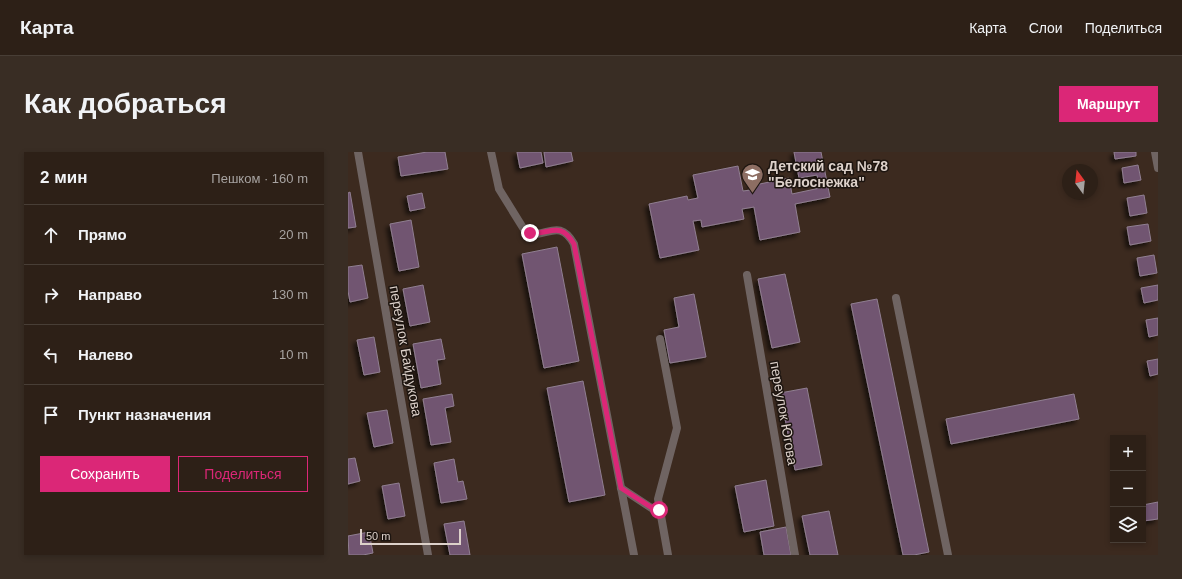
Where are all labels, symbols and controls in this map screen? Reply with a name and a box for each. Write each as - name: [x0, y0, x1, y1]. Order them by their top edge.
- text: Карта: [20, 17, 74, 38]
- text: Карта: [969, 20, 1007, 36]
- text: Слои: [1029, 20, 1063, 36]
- text: Поделиться: [1085, 20, 1162, 36]
- button: Маршрут: [1059, 86, 1158, 122]
- text: Как добраться: [24, 88, 226, 119]
- place label: Детский сад №78 "Белоснежка": [768, 158, 888, 190]
- school or university icon: Детский сад №78 "Белоснежка": [740, 161, 766, 194]
- north arrow: [1062, 164, 1098, 200]
- text: 2 мин: [40, 168, 87, 187]
- text: Пешком · 160 m: [211, 171, 308, 186]
- icon: ahead: [40, 224, 62, 246]
- route end: [521, 224, 539, 242]
- text: Прямо: [78, 226, 127, 243]
- text: 20 m: [279, 227, 308, 242]
- icon: right: [40, 284, 62, 306]
- street label: переулок Байдукова: [387, 284, 425, 418]
- text: Направо: [78, 286, 142, 303]
- text: 130 m: [272, 287, 308, 302]
- icon: left: [40, 344, 62, 366]
- text: Налево: [78, 346, 133, 363]
- text: 10 m: [279, 347, 308, 362]
- street label: переулок Югова: [767, 360, 801, 466]
- icon: arrive: [40, 404, 62, 426]
- text: Пункт назначения: [78, 406, 211, 423]
- map controls: [1110, 435, 1146, 543]
- button: +: [1110, 435, 1146, 471]
- button: Сохранить: [40, 456, 170, 492]
- button: Поделиться: [178, 456, 308, 492]
- button: −: [1110, 471, 1146, 507]
- route start: [650, 501, 668, 519]
- button: layers: [1110, 507, 1146, 543]
- scale bar: [360, 527, 461, 546]
- text: 50 m: [366, 530, 390, 542]

